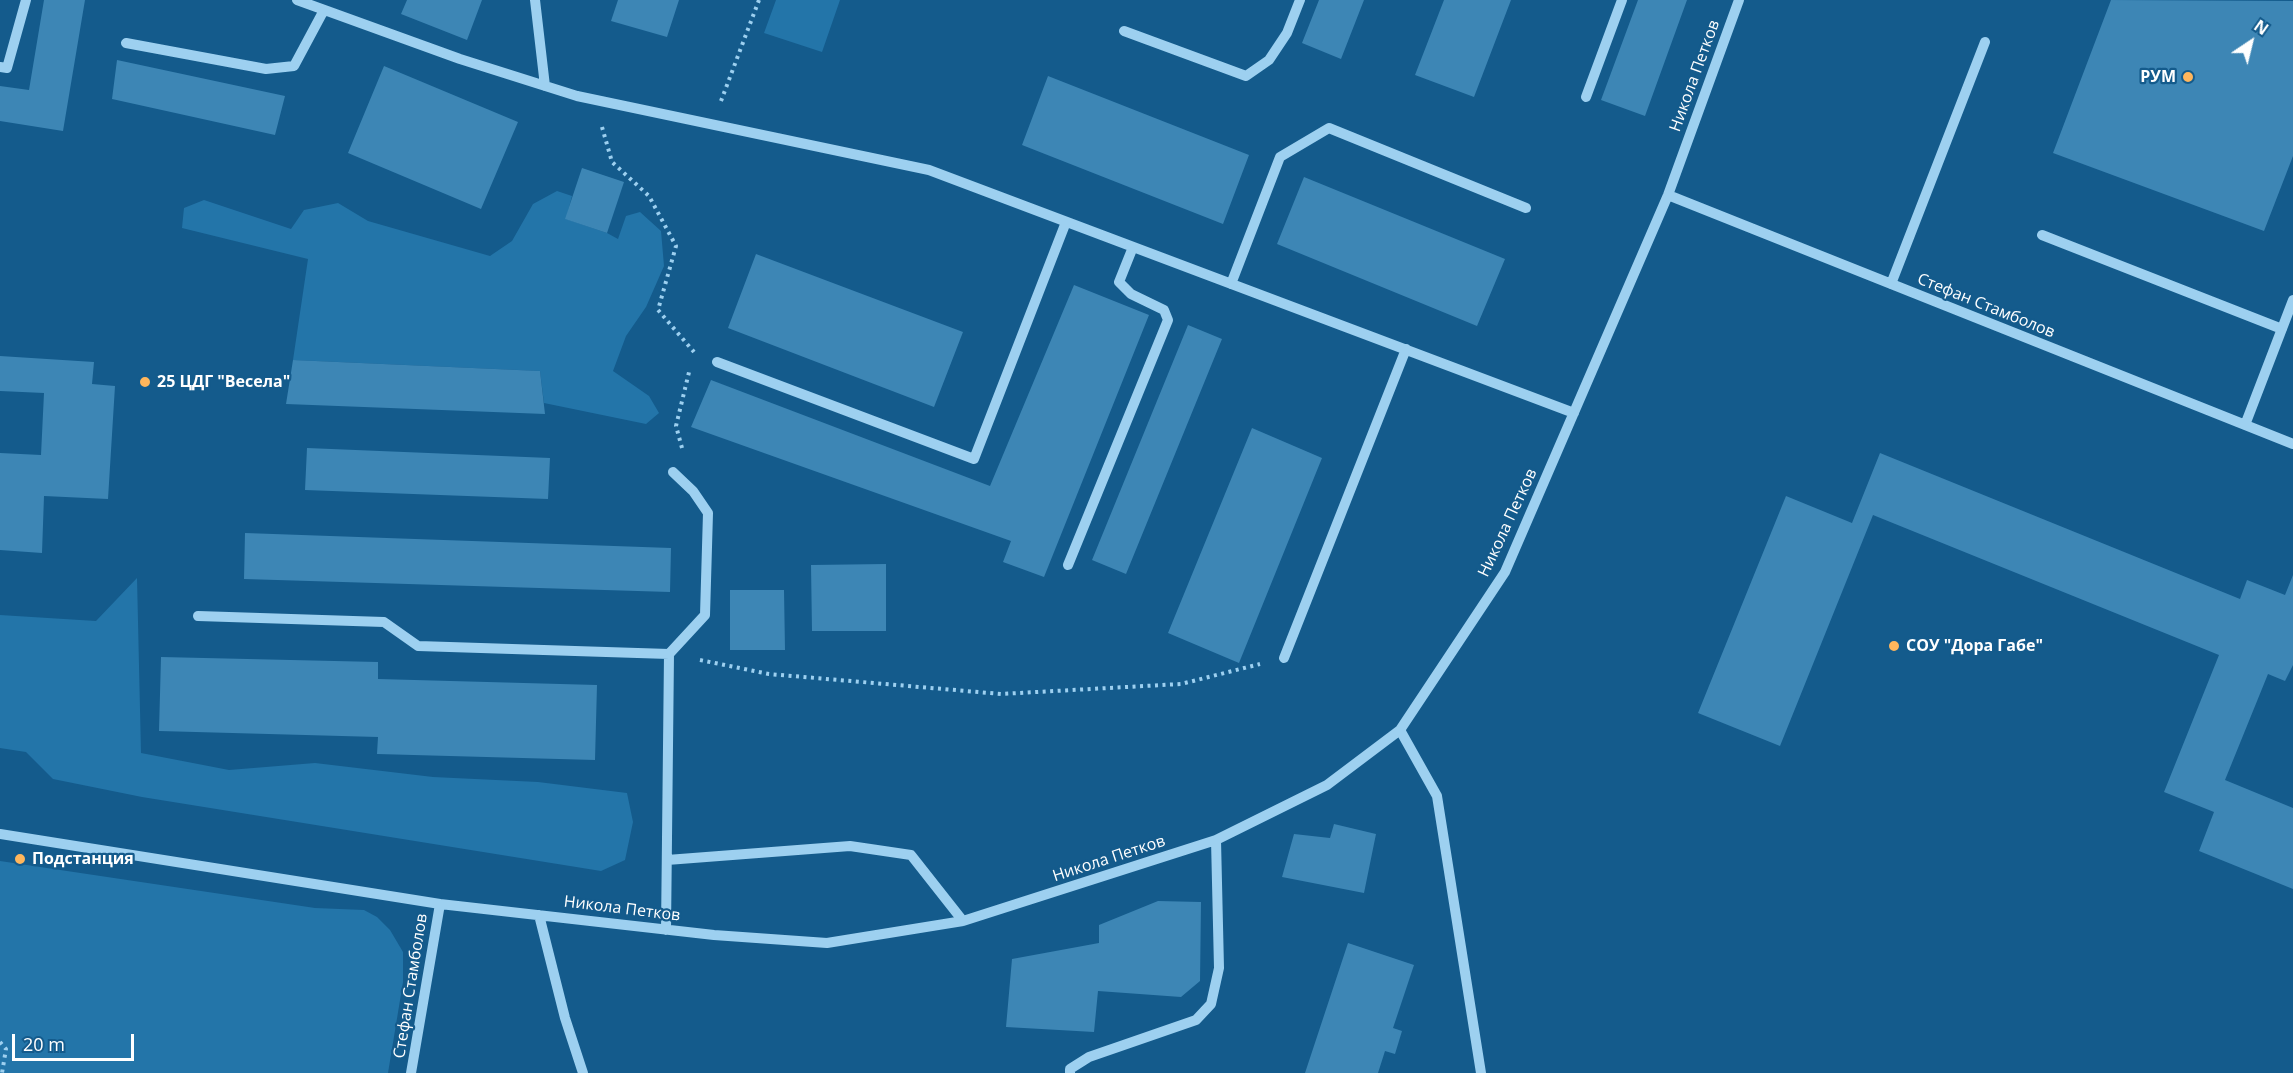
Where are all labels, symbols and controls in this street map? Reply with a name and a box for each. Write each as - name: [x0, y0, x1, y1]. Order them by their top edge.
- north arrow: [2221, 12, 2281, 72]
- text: N: [2250, 15, 2273, 40]
- street label: Никола Петков: [1666, 18, 1724, 134]
- place label: РУМ: [2140, 67, 2176, 87]
- marker: РУМ: [2181, 70, 2195, 84]
- street label: Стефан Стамболов: [1914, 270, 2058, 342]
- place label: 25 ЦДГ "Весела": [157, 372, 290, 392]
- marker: 25 ЦДГ "Весела": [138, 375, 152, 389]
- street label: Никола Петков: [1475, 466, 1541, 580]
- place label: СОУ "Дора Габе": [1906, 636, 2043, 656]
- marker: СОУ "Дора Габе": [1887, 639, 1901, 653]
- street label: Никола Петков: [1050, 832, 1168, 886]
- place label: Подстанция: [32, 849, 134, 869]
- marker: Подстанция: [13, 852, 27, 866]
- street label: Никола Петков: [563, 892, 681, 926]
- street label: Стефан Стамболов: [390, 912, 432, 1060]
- scale bar: [15, 1022, 136, 1060]
- text: 20 m: [23, 1032, 65, 1056]

